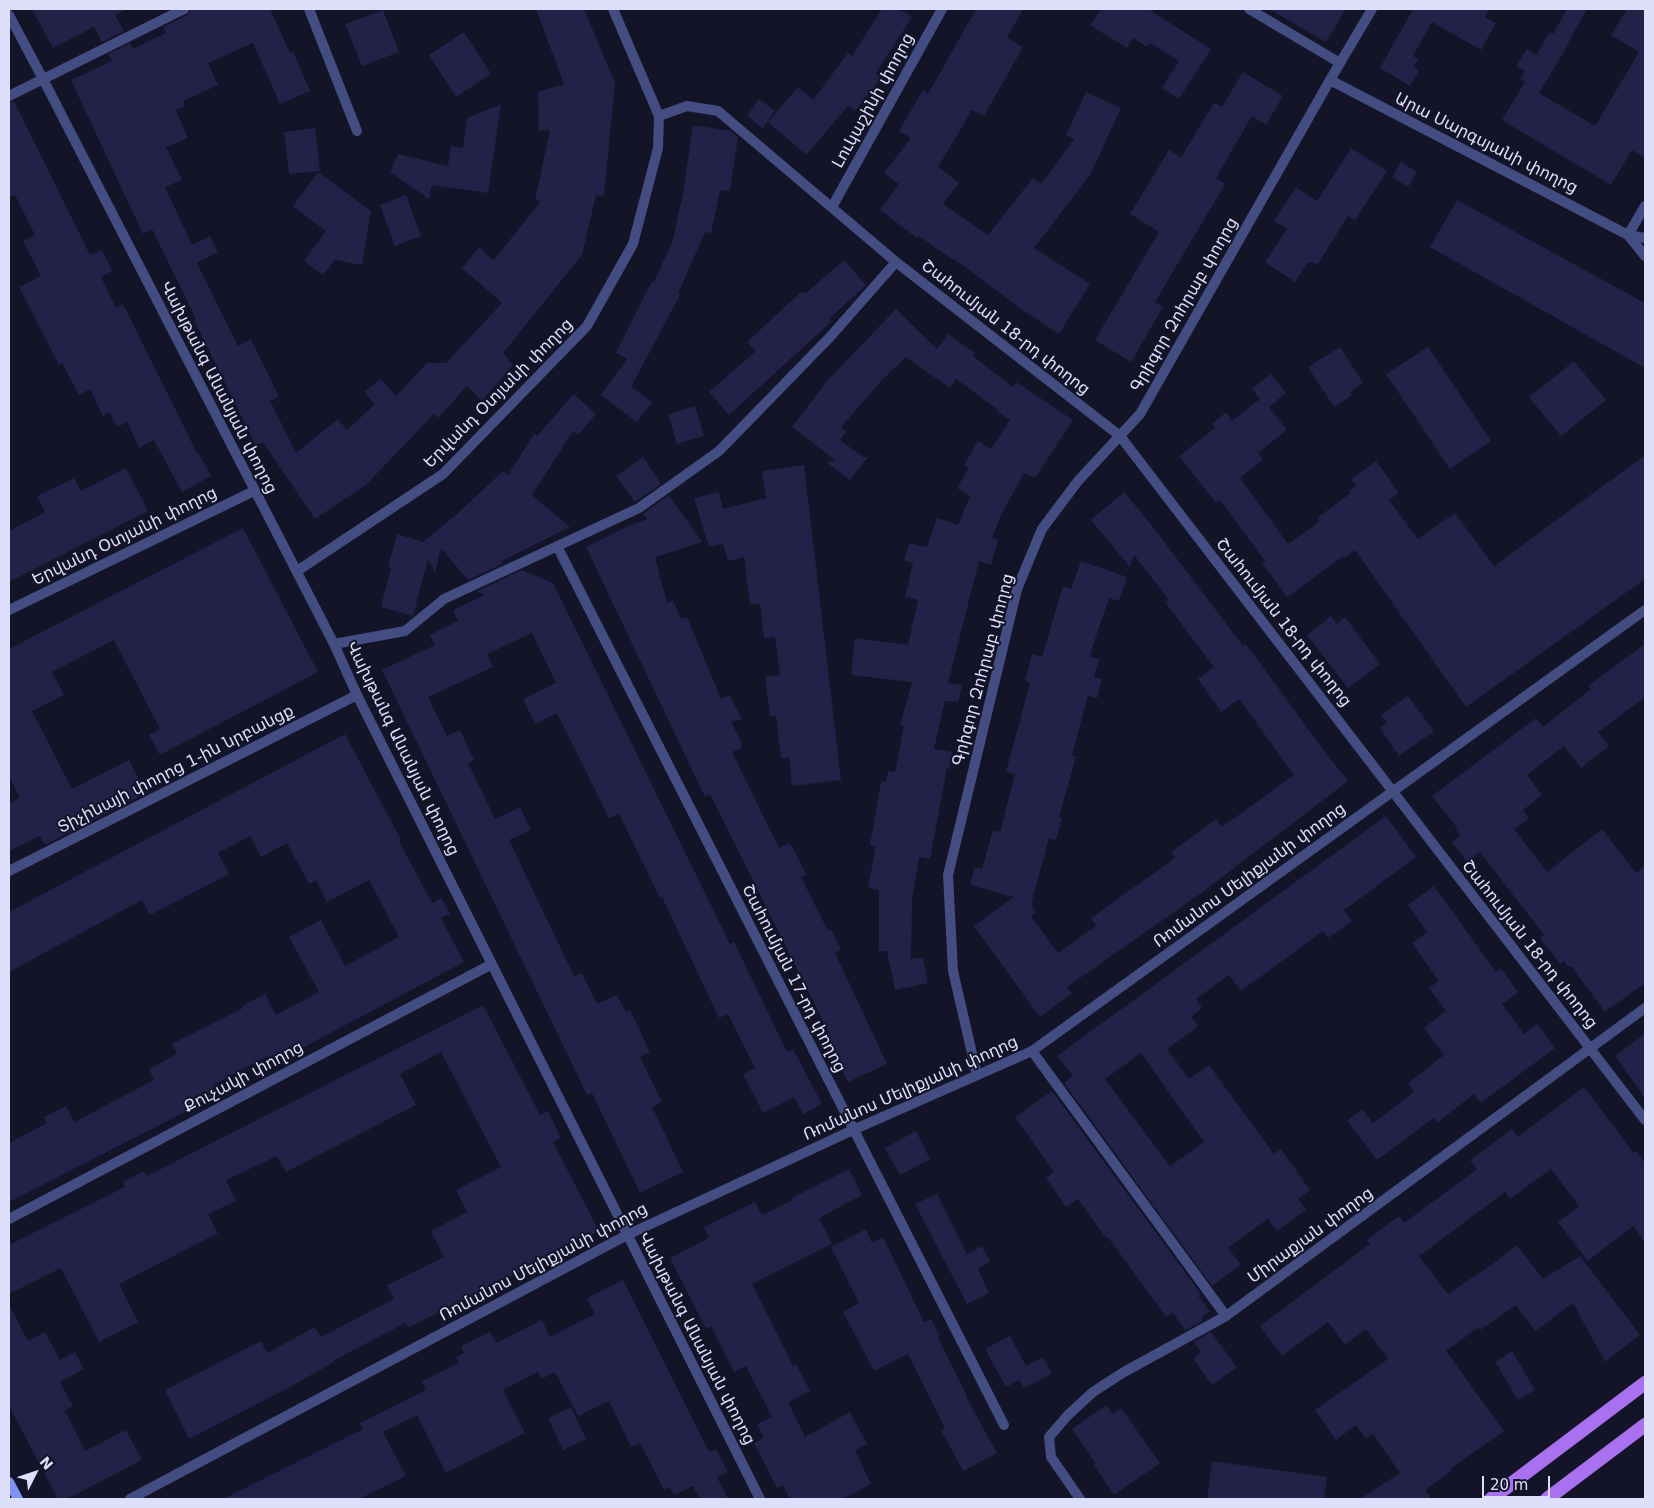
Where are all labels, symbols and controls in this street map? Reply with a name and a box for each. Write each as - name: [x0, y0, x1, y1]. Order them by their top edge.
- street label: Լուկաշինի փողոց: [829, 30, 919, 172]
- street label: Արա Սարգսյանի փողոց: [1391, 89, 1581, 199]
- street label: Գրիգոր Զոհրաբ փողոց: [1127, 214, 1243, 396]
- street label: Շահումյան 18-րդ փողոց: [917, 256, 1093, 400]
- street label: Վախթանգ Անանյան փողոց: [156, 279, 280, 497]
- street label: Երվանդ Օտյանի փողոց: [420, 315, 578, 473]
- street label: Երվանդ Օտյանի փողոց: [30, 484, 220, 590]
- street label: Շահումյան 18-րդ փողոց: [1211, 535, 1355, 711]
- street label: Գրիգոր Զոհրաբ փողոց: [949, 572, 1019, 768]
- street label: Վախթանգ Անանյան փողոց: [342, 639, 462, 859]
- street label: Տիչինայի փողոց 1-ին նրբանցք: [55, 702, 297, 838]
- street label: Ռոմանոս Մելիքյանի փողոց: [1150, 800, 1350, 952]
- street label: Շահումյան 18-րդ փողոց: [1457, 857, 1601, 1033]
- street label: Շահումյան 17-րդ փողոց: [737, 882, 849, 1076]
- street label: Ռոմանոս Մելիքյանի փողոց: [801, 1033, 1021, 1145]
- street label: Քուչակի փողոց: [181, 1038, 307, 1118]
- street label: Միրաքյան փողոց: [1245, 1184, 1377, 1288]
- street label: Ռոմանոս Մելիքյանի փողոց: [437, 1200, 651, 1326]
- street label: Վախթանգ Անանյան փողոց: [634, 1230, 758, 1448]
- north arrow: [10, 1448, 60, 1498]
- text: N: [36, 1453, 56, 1473]
- scale bar: [1484, 1466, 1552, 1498]
- text: 20 m: [1490, 1476, 1528, 1494]

